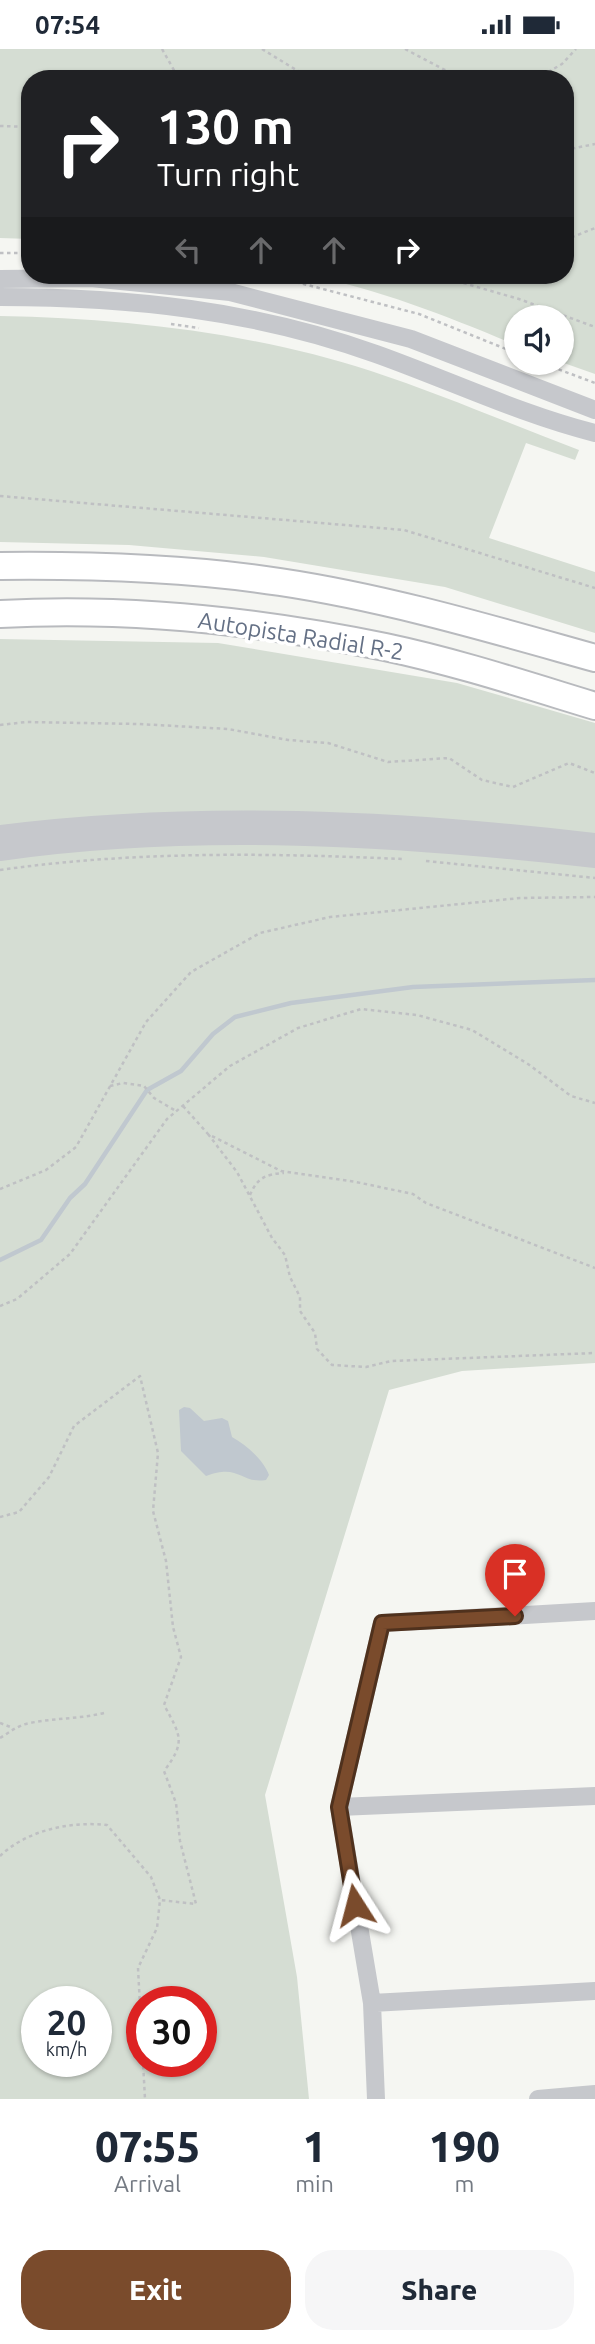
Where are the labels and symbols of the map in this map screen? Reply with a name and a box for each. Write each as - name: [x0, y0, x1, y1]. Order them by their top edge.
- street label: Autopista Radial R-2: [196, 607, 406, 664]
- pin: [485, 1544, 545, 1616]
- position arrow: [318, 1868, 392, 1942]
- speed limit sign: 30: [126, 1986, 217, 2077]

